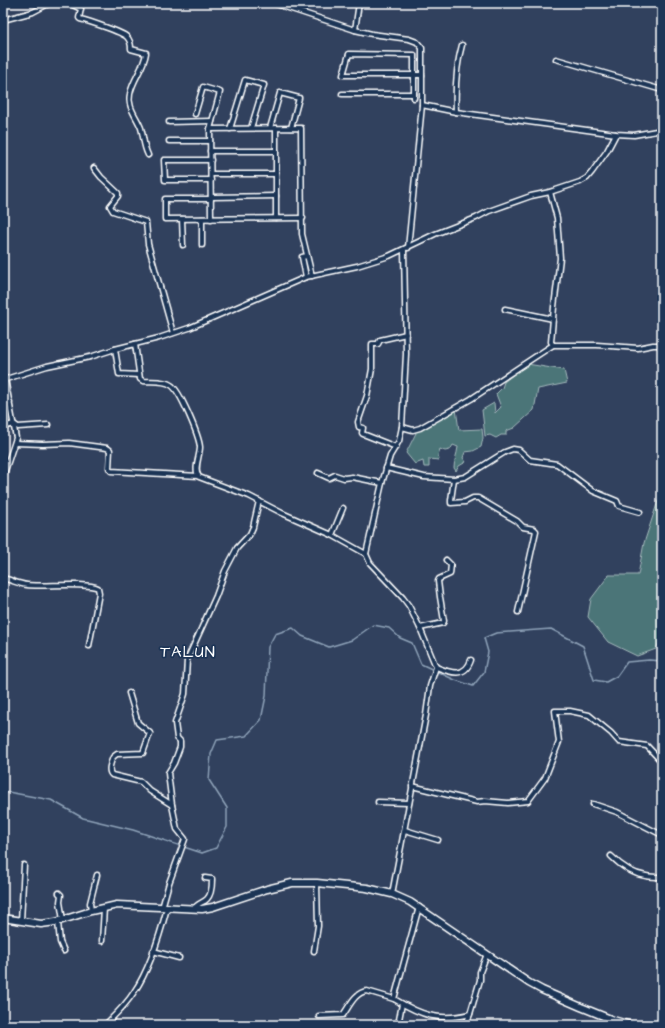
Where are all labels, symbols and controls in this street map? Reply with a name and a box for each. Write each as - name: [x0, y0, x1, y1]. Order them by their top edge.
- district label: TALUN: [160, 641, 216, 663]

